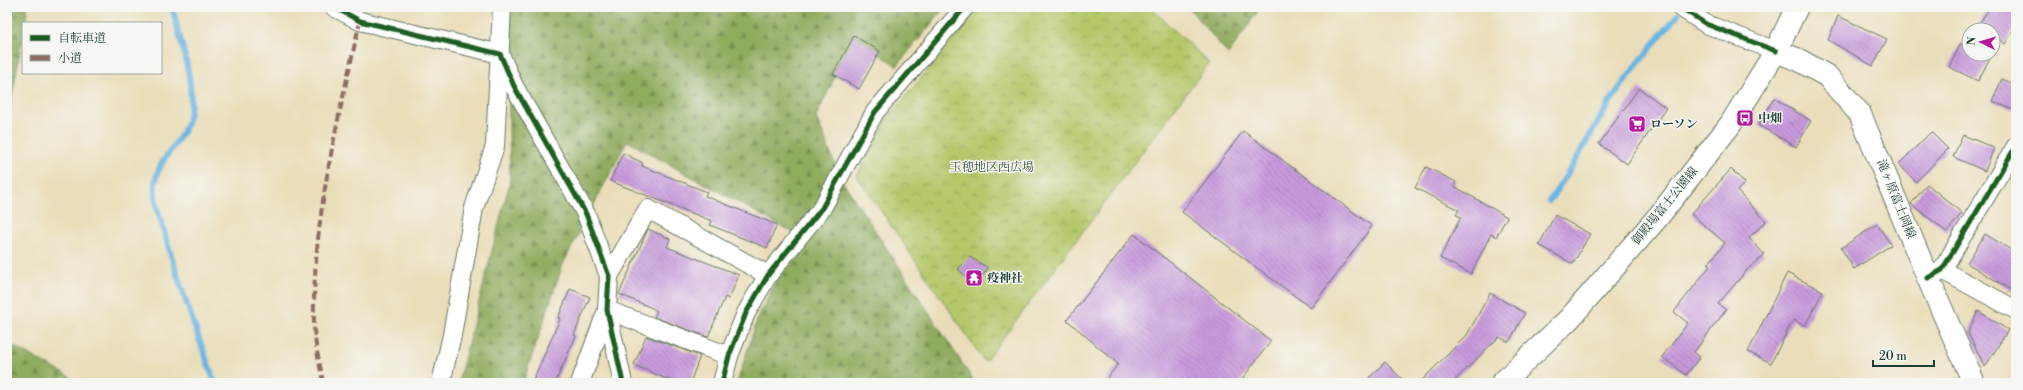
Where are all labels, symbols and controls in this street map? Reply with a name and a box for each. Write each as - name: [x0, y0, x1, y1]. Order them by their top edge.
- legend: [22, 22, 162, 74]
- north arrow: [1961, 22, 2001, 62]
- text: 自転車道: [58, 31, 106, 46]
- text: N: [1965, 36, 1979, 46]
- text: 小道: [58, 51, 82, 66]
- bus stop icon: 中畑: [1735, 108, 1755, 128]
- place label: 中畑: [1758, 111, 1782, 126]
- supermarket icon: ローソン: [1627, 114, 1647, 134]
- place label: ローソン: [1650, 117, 1698, 132]
- street label: 滝ヶ原富士岡線: [1873, 157, 1919, 241]
- park label: 玉穂地区西広場: [950, 160, 1034, 175]
- street label: 御殿場富士公園線: [1629, 164, 1701, 248]
- temple icon: 疫神社: [964, 268, 984, 288]
- place label: 疫神社: [987, 271, 1023, 286]
- scale bar: [1873, 342, 1934, 368]
- text: 20 m: [1879, 349, 1907, 364]

